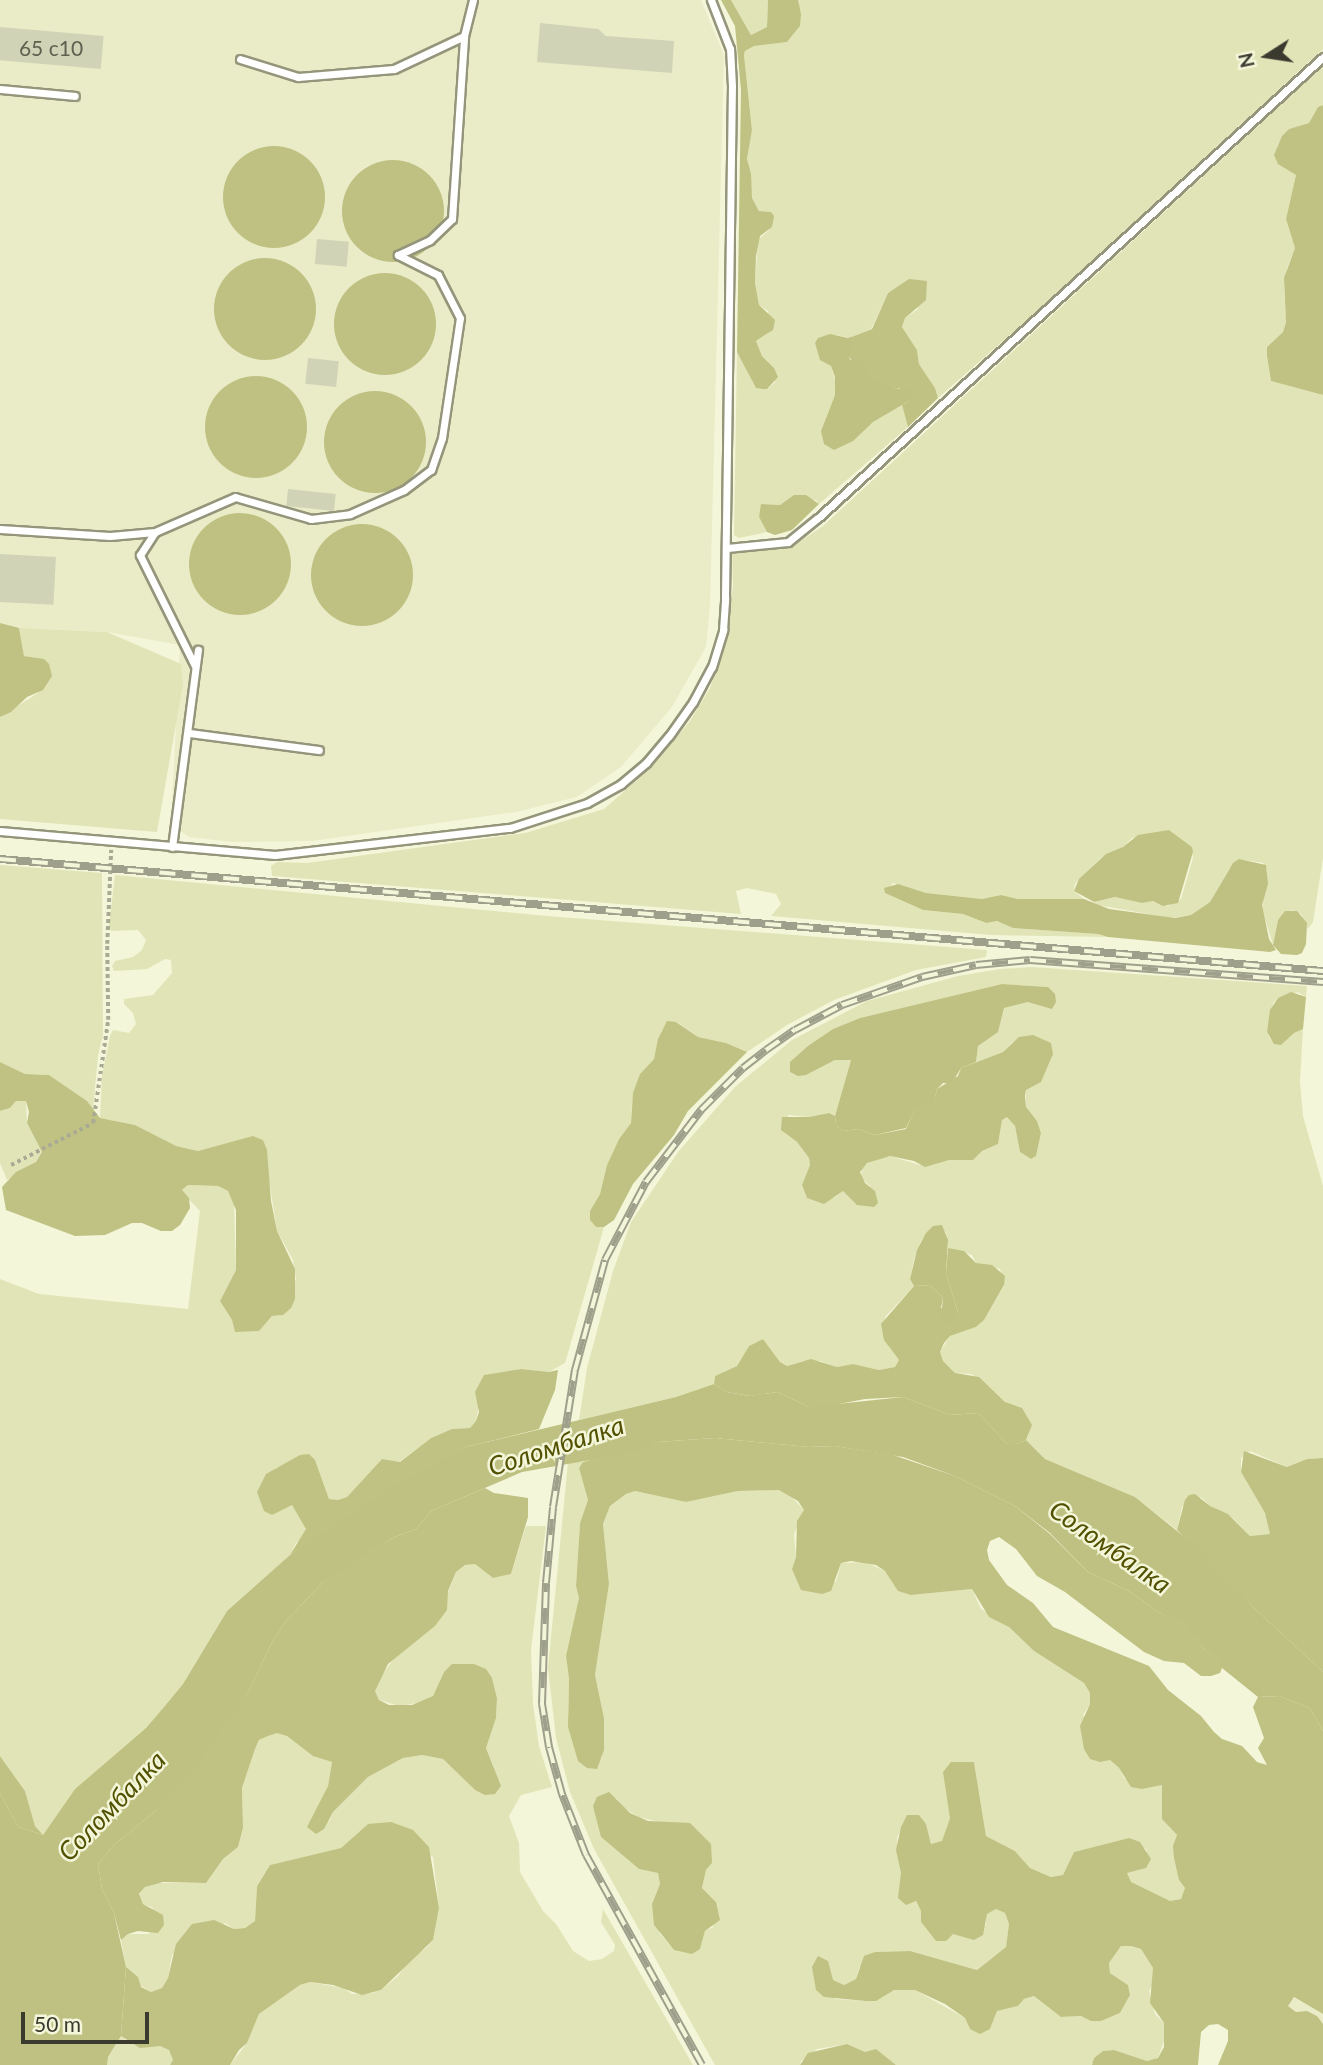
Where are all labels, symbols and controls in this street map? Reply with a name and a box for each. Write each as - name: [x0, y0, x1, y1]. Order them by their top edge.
- north arrow: [1232, 21, 1302, 91]
- house number: 65 с10: [19, 35, 83, 61]
- text: N: [1233, 51, 1259, 70]
- water label: Соломбалка: [484, 1409, 628, 1483]
- water label: Соломбалка: [1043, 1494, 1177, 1600]
- water label: Соломбалка: [52, 1744, 172, 1868]
- scale bar: [24, 1998, 152, 2042]
- text: 50 m: [34, 2011, 81, 2036]

